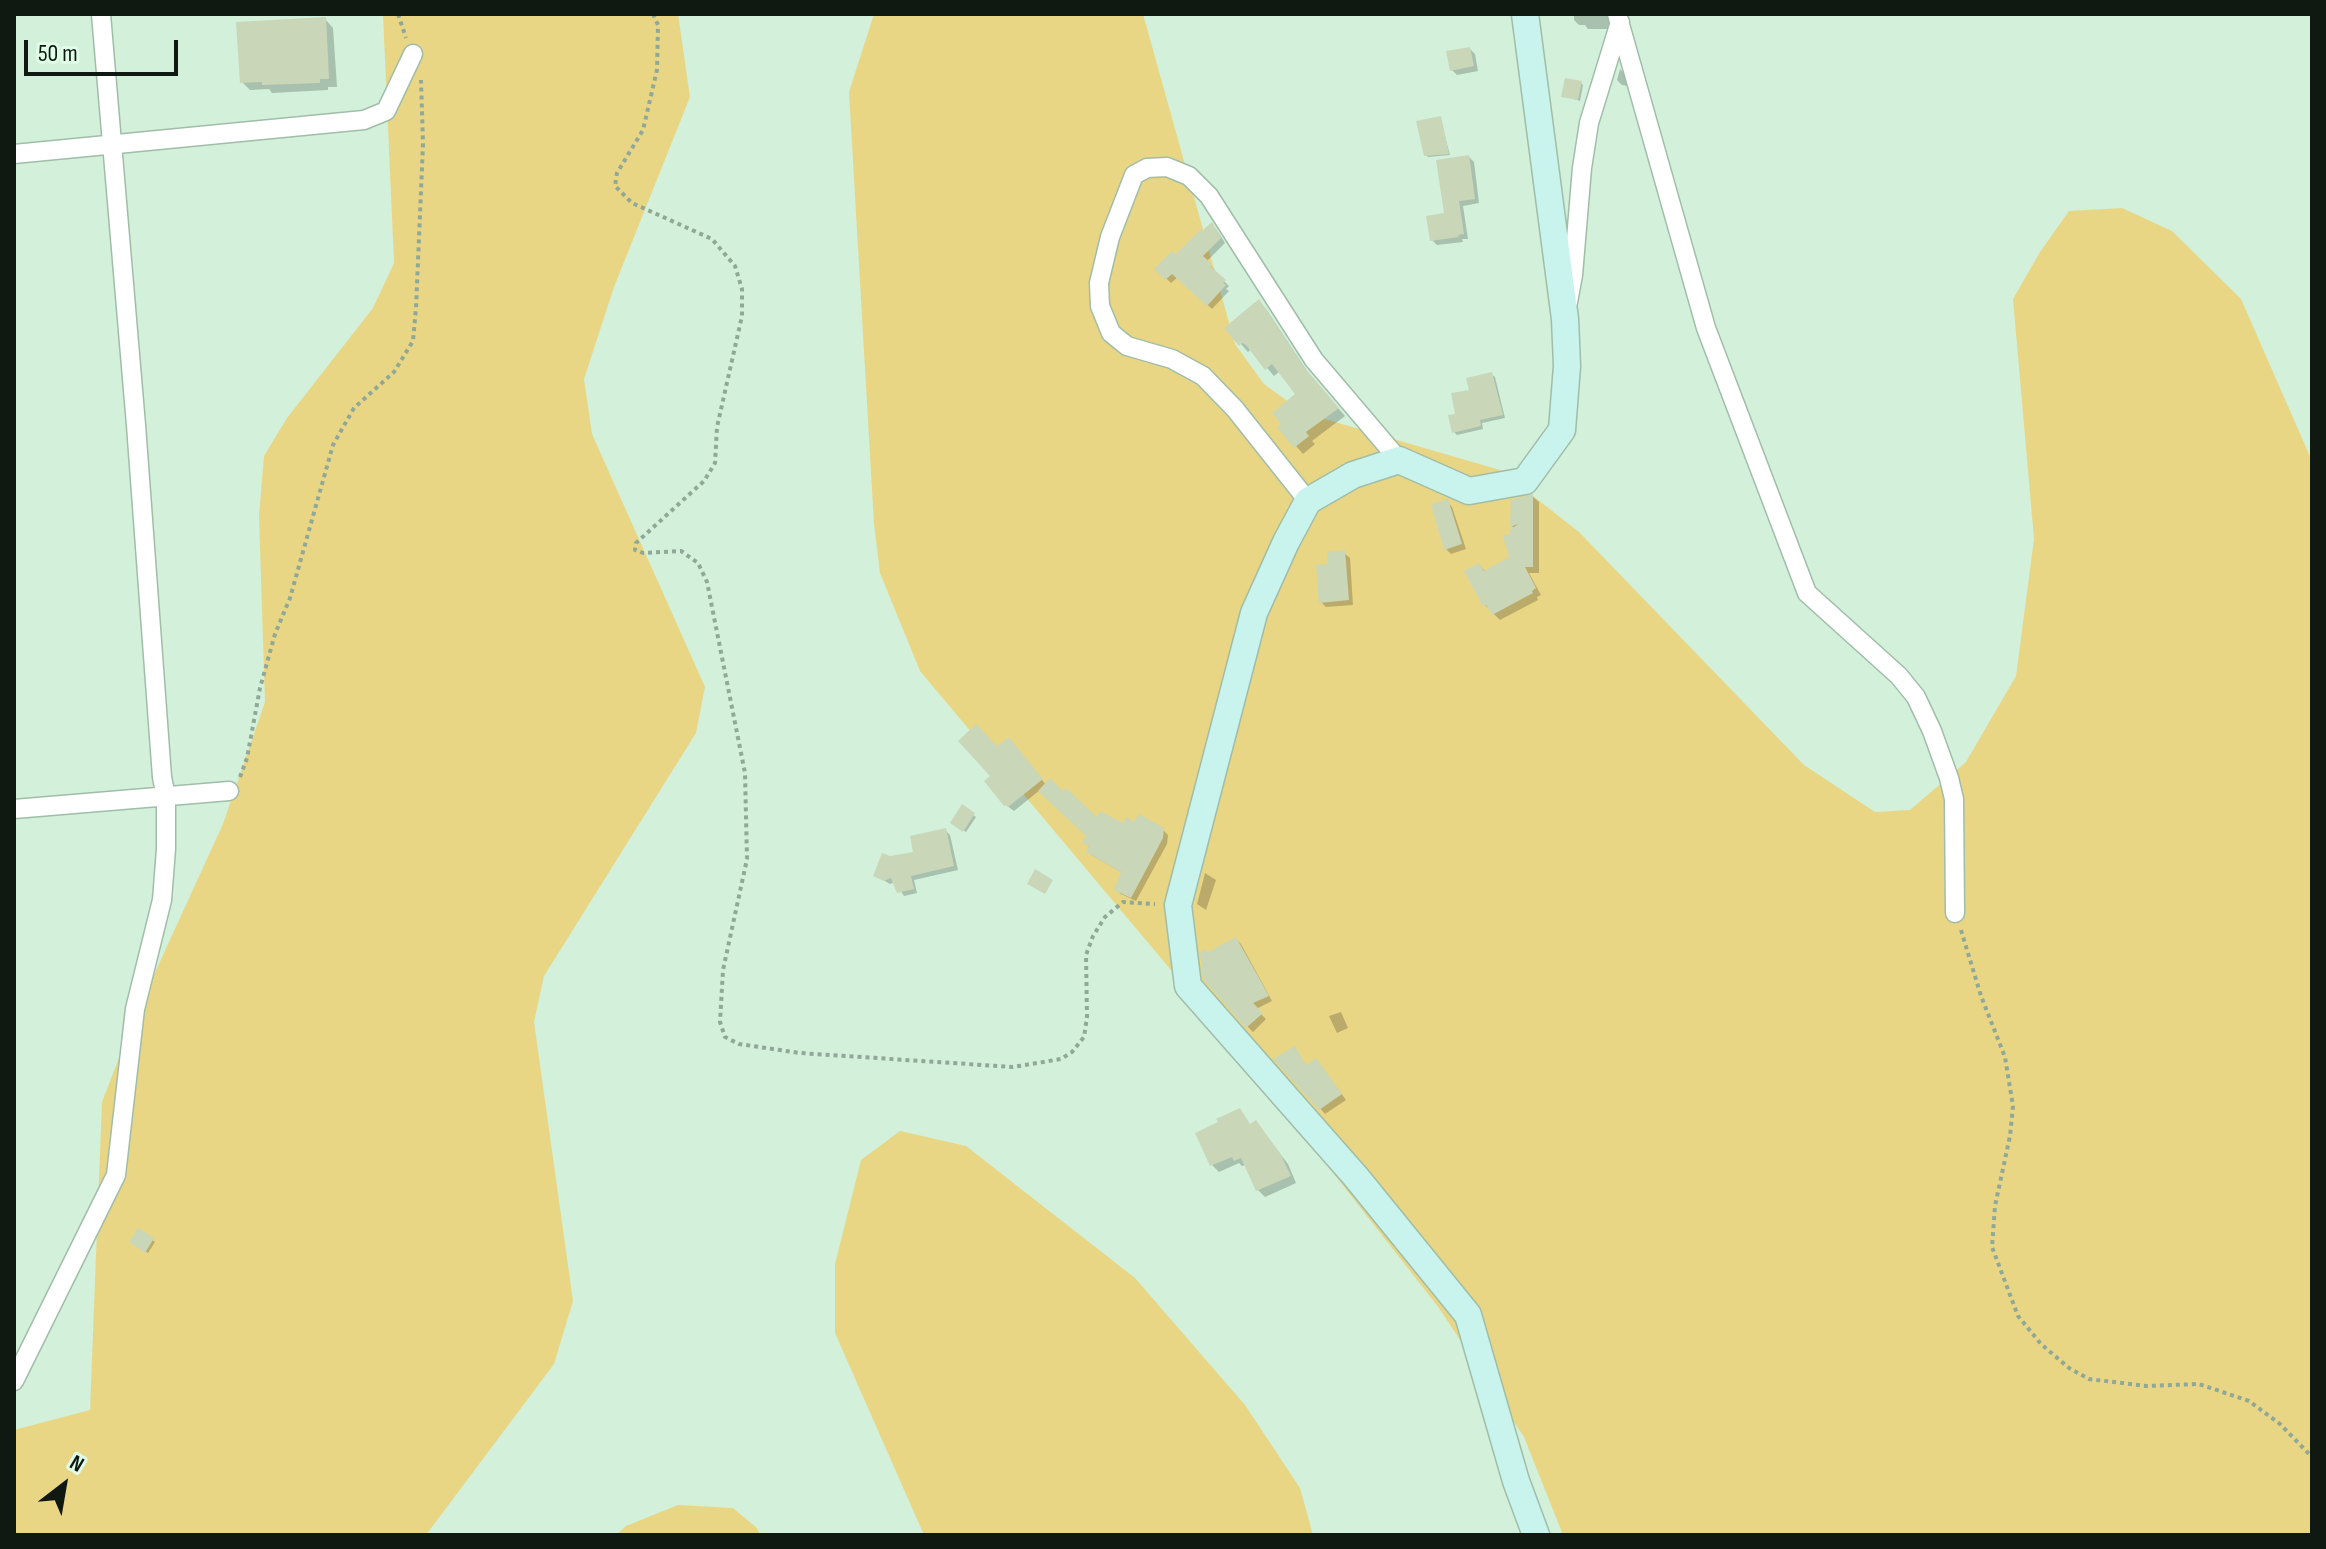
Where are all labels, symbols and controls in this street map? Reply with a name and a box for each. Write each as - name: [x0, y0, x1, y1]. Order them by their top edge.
- scale bar: [28, 24, 182, 74]
- text: 50 m: [38, 39, 78, 68]
- north arrow: [24, 1445, 104, 1525]
- text: N: [65, 1449, 89, 1479]

